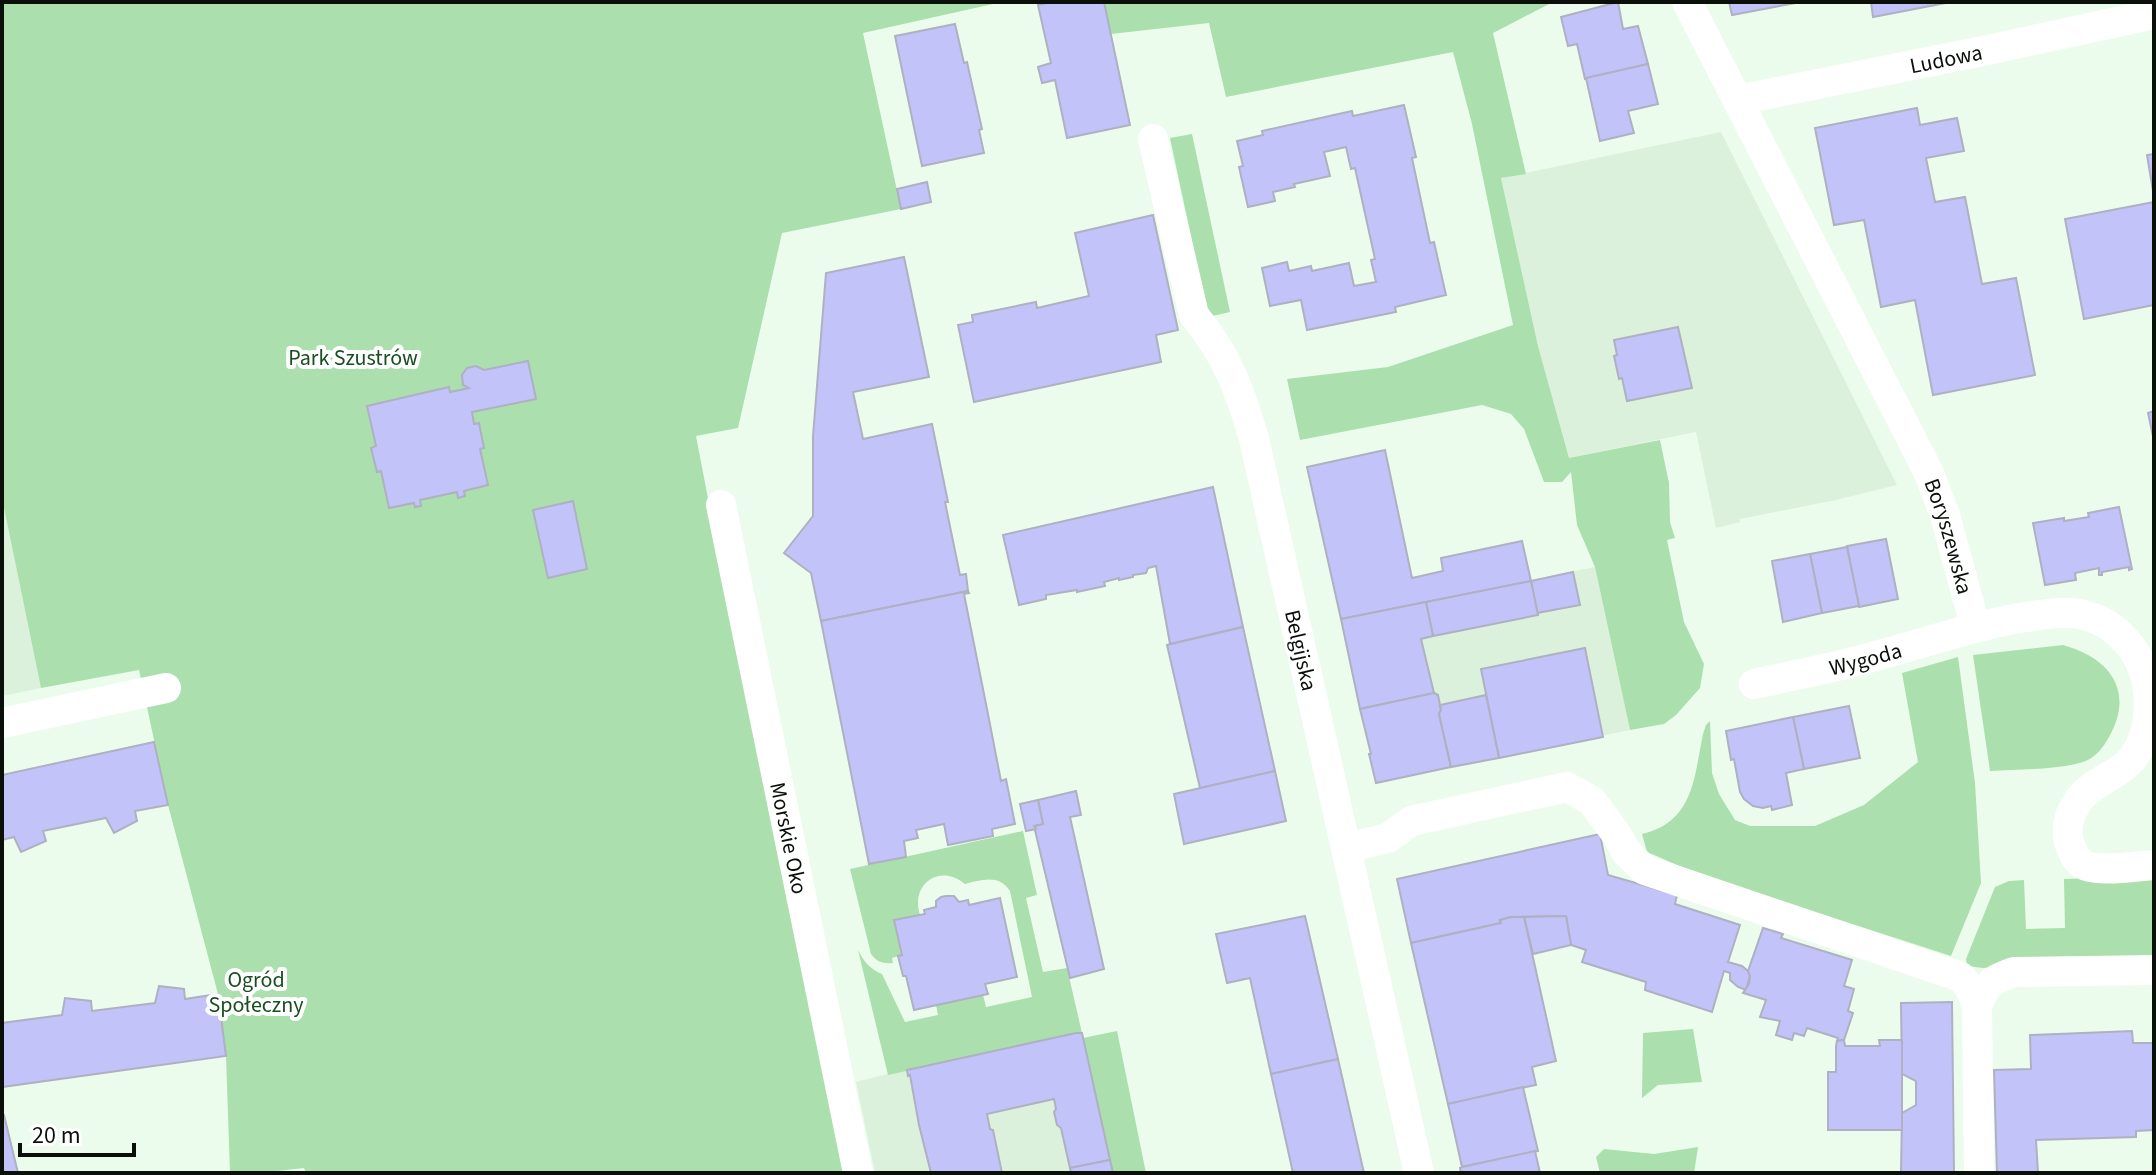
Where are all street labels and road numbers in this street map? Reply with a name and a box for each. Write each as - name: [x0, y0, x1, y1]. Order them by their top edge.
- street label: Ludowa: [1907, 37, 1985, 82]
- street label: Boryszewska: [1915, 474, 1981, 598]
- street label: Belgijska: [1276, 607, 1325, 694]
- street label: Wygoda: [1826, 635, 1906, 684]
- street label: Morskie Oko: [761, 780, 815, 897]

